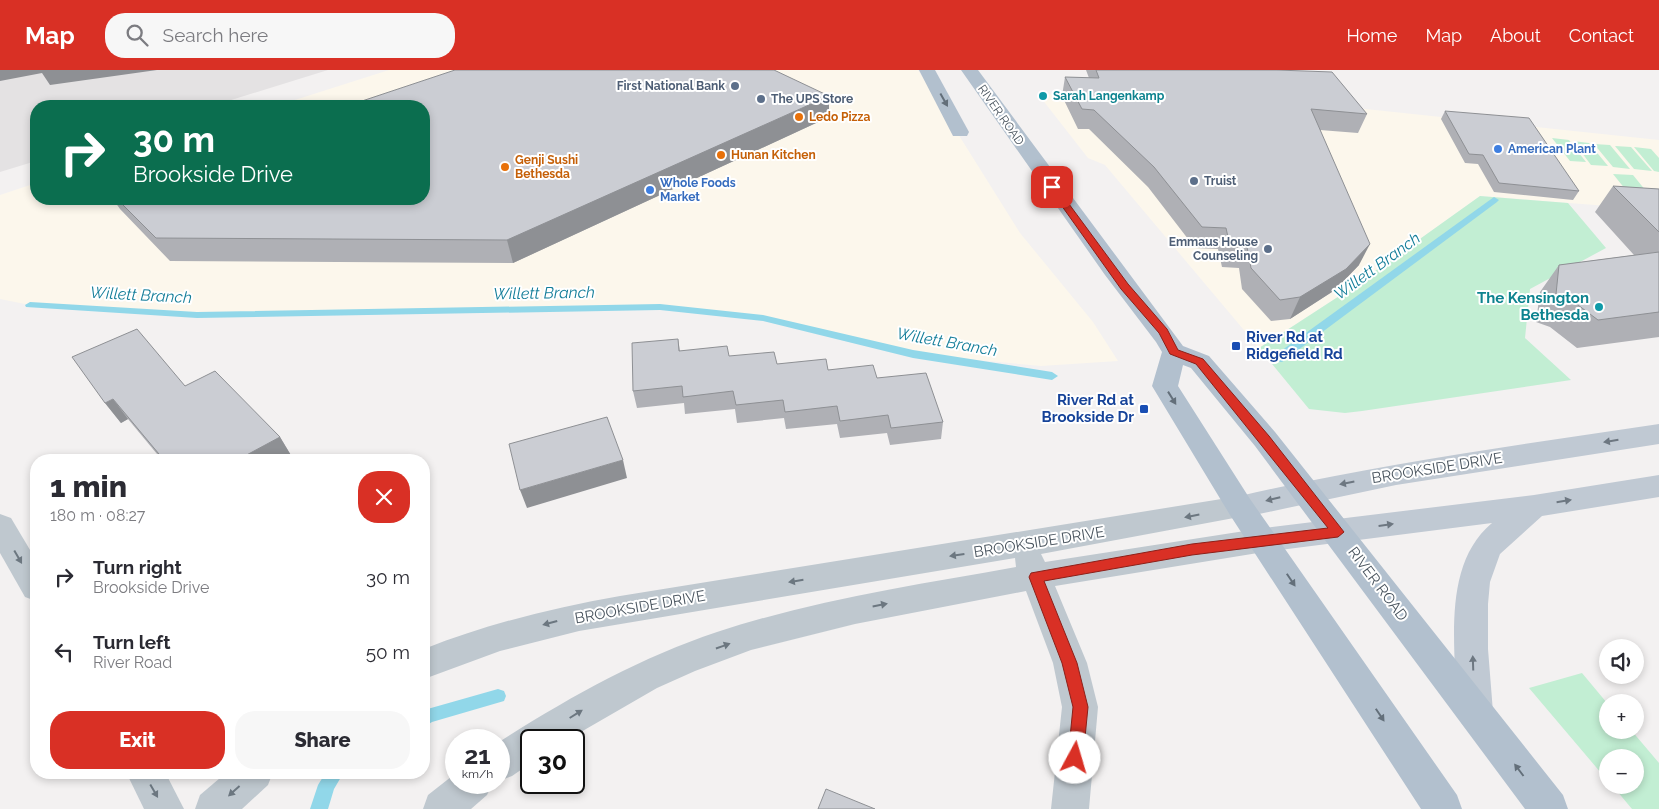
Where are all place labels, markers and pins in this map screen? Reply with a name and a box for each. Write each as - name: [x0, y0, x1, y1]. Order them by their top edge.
- place label: First National Bank: [617, 79, 725, 93]
- marker: First National Bank: [729, 80, 741, 92]
- place label: Sarah Langenkamp: [1053, 89, 1165, 103]
- marker: Sarah Langenkamp: [1037, 90, 1049, 102]
- place label: The UPS Store: [771, 92, 853, 106]
- marker: The UPS Store: [755, 93, 767, 105]
- place label: Ledo Pizza: [809, 110, 870, 124]
- marker: Ledo Pizza: [793, 111, 805, 123]
- place label: American Plant: [1508, 142, 1596, 156]
- marker: American Plant: [1492, 143, 1504, 155]
- place label: Hunan Kitchen: [731, 148, 816, 162]
- marker: Hunan Kitchen: [715, 149, 727, 161]
- place label: Genji Sushi Bethesda: [515, 153, 578, 181]
- marker: Genji Sushi Bethesda: [499, 161, 511, 173]
- pin: [1031, 166, 1073, 208]
- place label: Truist: [1204, 174, 1237, 188]
- marker: Truist: [1188, 175, 1200, 187]
- place label: Whole Foods Market: [660, 176, 736, 204]
- marker: Whole Foods Market: [644, 184, 656, 196]
- place label: Emmaus House Counseling: [1169, 235, 1258, 263]
- marker: Emmaus House Counseling: [1262, 243, 1274, 255]
- place label: The Kensington Bethesda: [1477, 289, 1589, 324]
- marker: The Kensington Bethesda: [1593, 301, 1605, 313]
- place label: River Rd at Ridgefield Rd: [1246, 328, 1343, 363]
- marker: River Rd at Ridgefield Rd: [1230, 340, 1242, 352]
- place label: River Rd at Brookside Dr: [1042, 391, 1134, 426]
- marker: River Rd at Brookside Dr: [1138, 403, 1150, 415]

